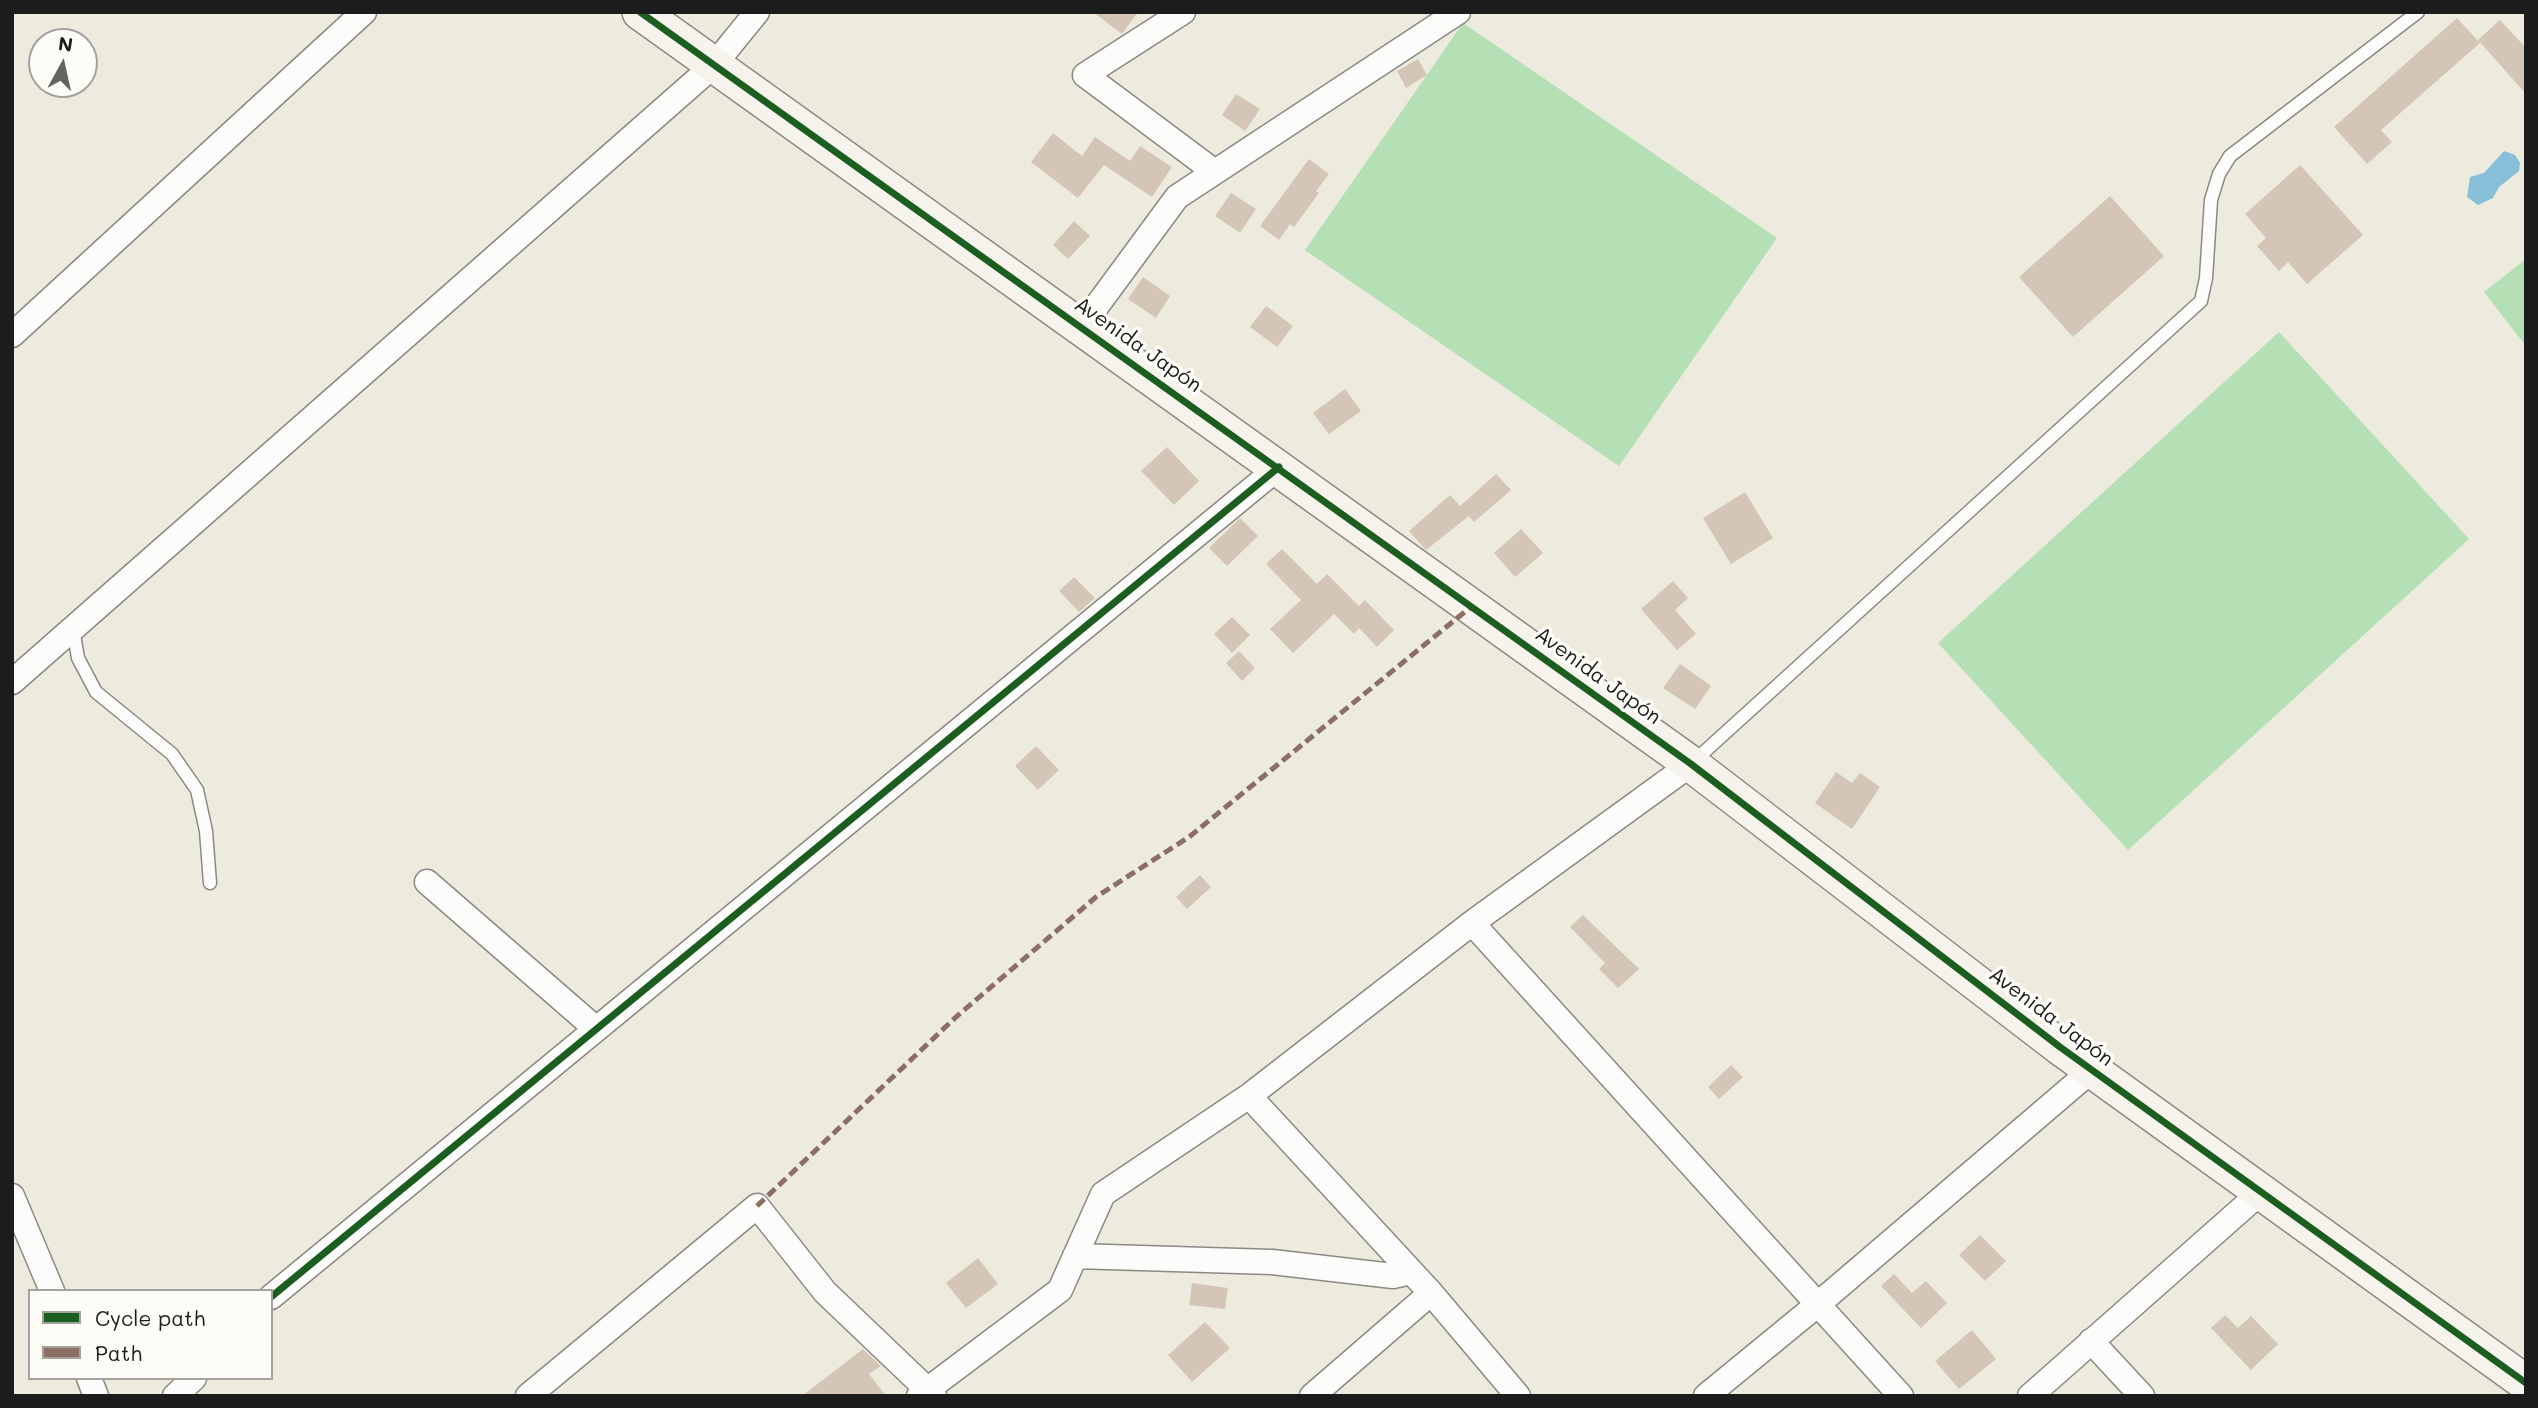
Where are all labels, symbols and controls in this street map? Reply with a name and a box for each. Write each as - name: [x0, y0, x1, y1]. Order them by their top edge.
- north arrow: [28, 28, 98, 98]
- text: N: [57, 30, 75, 57]
- street label: Avenida Japón: [1070, 292, 1206, 398]
- street label: Avenida Japón: [1530, 622, 1666, 730]
- street label: Avenida Japón: [1984, 962, 2118, 1072]
- legend: [28, 1289, 273, 1380]
- text: Cycle path: [95, 1304, 205, 1331]
- text: Path: [95, 1339, 142, 1366]

